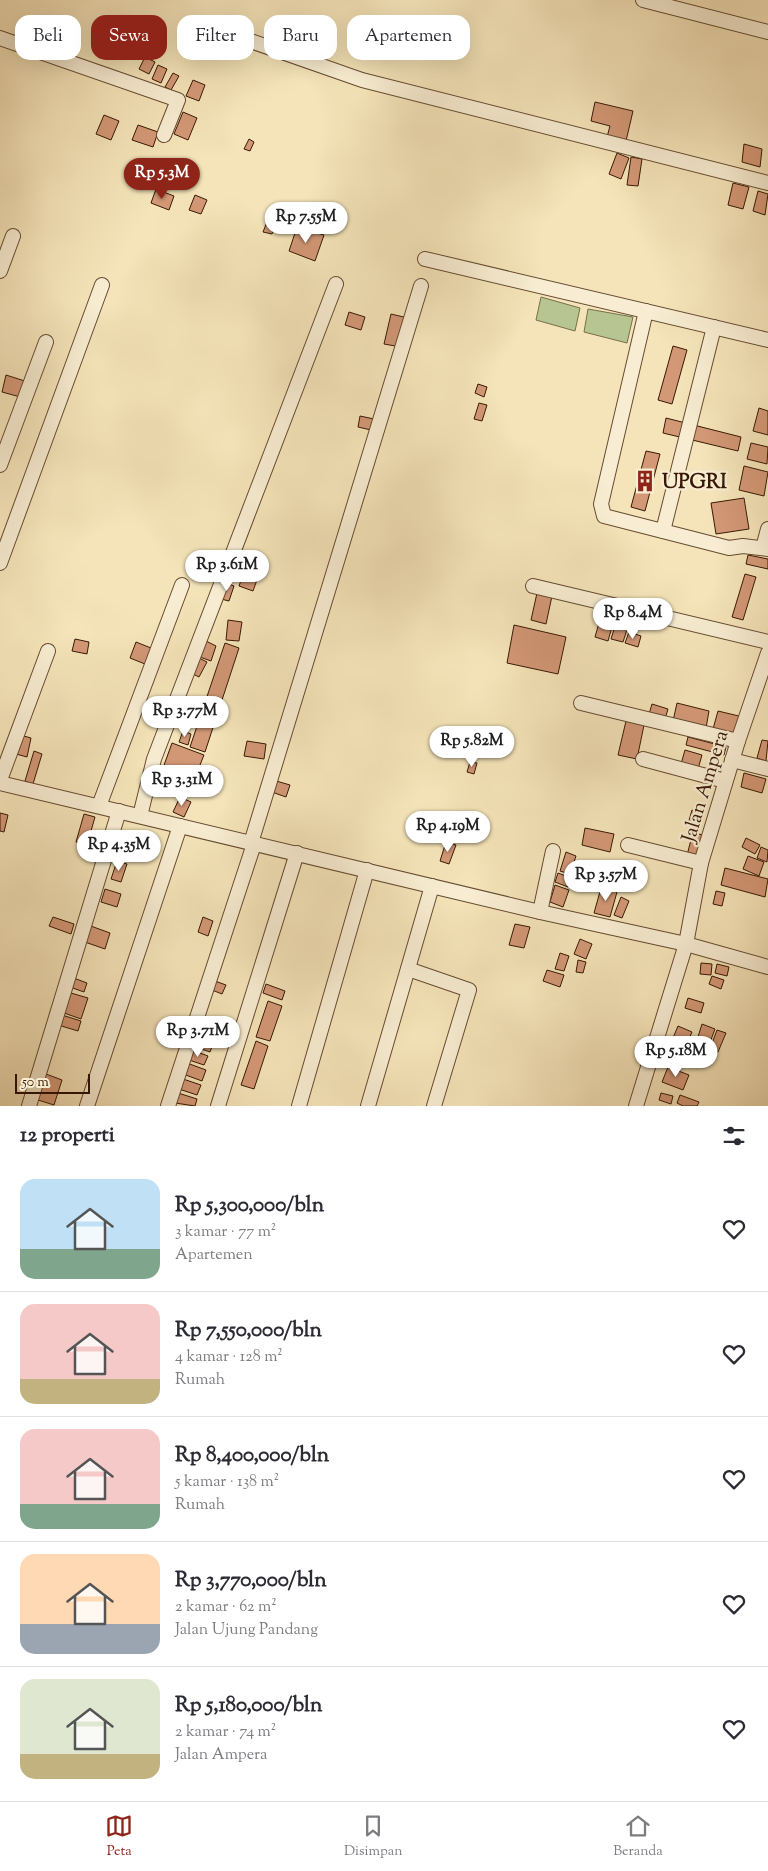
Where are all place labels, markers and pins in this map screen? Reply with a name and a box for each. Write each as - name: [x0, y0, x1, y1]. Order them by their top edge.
- pin: Rp 5.3M: [116, 158, 208, 200]
- pin: Rp 7.55M: [254, 202, 358, 244]
- building icon: UPGRI: [632, 468, 658, 494]
- place label: UPGRI: [662, 469, 727, 498]
- pin: Rp 3.61M: [175, 550, 279, 592]
- pin: Rp 8.4M: [587, 598, 679, 640]
- pin: Rp 3.77M: [133, 696, 237, 738]
- pin: Rp 5.82M: [420, 726, 524, 768]
- pin: Rp 3.31M: [130, 764, 234, 807]
- pin: Rp 4.19M: [396, 810, 500, 853]
- pin: Rp 4.35M: [67, 830, 171, 872]
- pin: Rp 3.57M: [554, 860, 658, 902]
- pin: Rp 3.71M: [146, 1016, 250, 1058]
- pin: Rp 5.18M: [624, 1036, 728, 1078]

